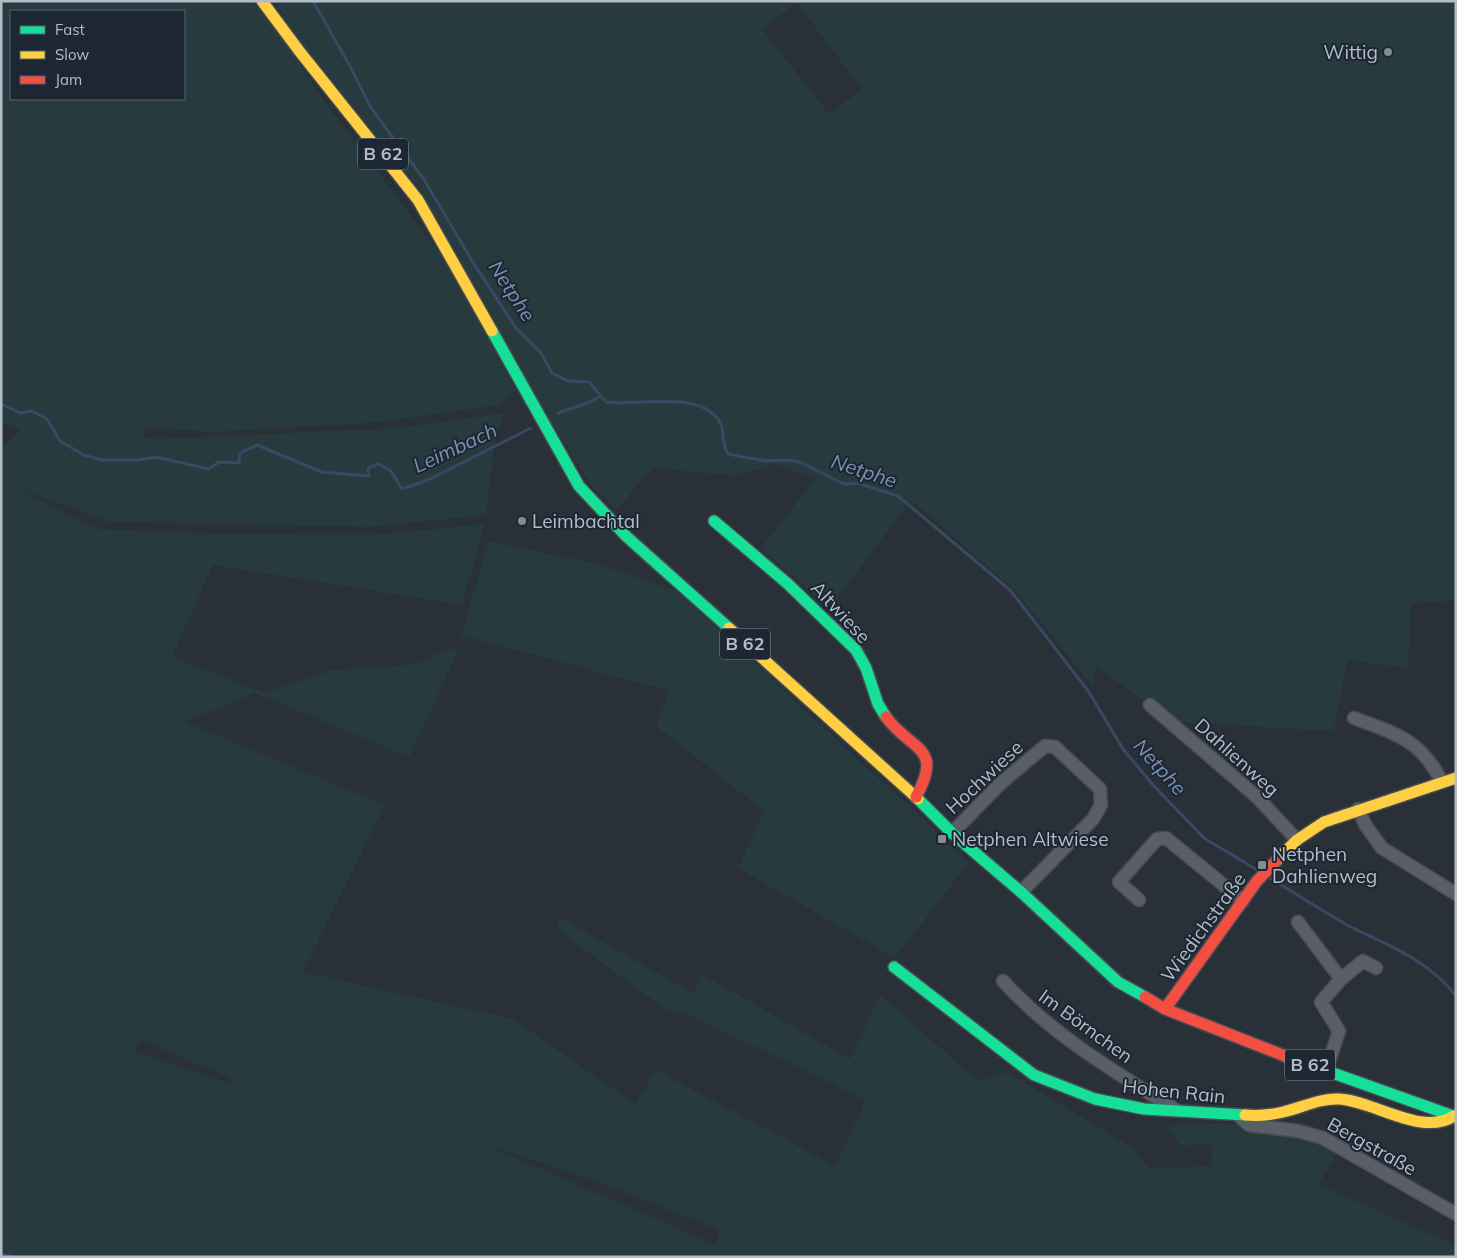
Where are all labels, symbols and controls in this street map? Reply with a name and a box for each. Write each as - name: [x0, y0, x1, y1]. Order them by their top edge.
- legend: [10, 10, 185, 100]
- text: Fast: [55, 20, 85, 39]
- place label: Wittig: [1323, 40, 1378, 64]
- text: Slow: [55, 45, 89, 64]
- marker: Wittig: [1382, 46, 1394, 58]
- text: Jam: [55, 70, 82, 89]
- road number: B 62: [358, 138, 408, 170]
- water label: Netphe: [484, 256, 541, 326]
- water label: Leimbach: [409, 417, 501, 478]
- water label: Netphe: [828, 448, 900, 493]
- place label: Leimbachtal: [532, 509, 640, 533]
- marker: Leimbachtal: [516, 515, 528, 527]
- street label: Altwiese: [806, 576, 876, 648]
- road number: B 62: [720, 629, 770, 660]
- street label: Dahlienweg: [1190, 713, 1284, 801]
- water label: Netphe: [1129, 733, 1192, 800]
- street label: Hochwiese: [940, 735, 1028, 819]
- place label: Netphen Altwiese: [952, 827, 1109, 851]
- marker: Netphen Altwiese: [936, 833, 948, 845]
- place label: Netphen Dahlienweg: [1272, 842, 1377, 888]
- marker: Netphen Dahlienweg: [1256, 859, 1268, 871]
- street label: Wiedichstraße: [1155, 868, 1251, 986]
- street label: Im Börnchen: [1034, 984, 1138, 1068]
- road number: B 62: [1285, 1050, 1335, 1080]
- street label: Hohen Rain: [1121, 1074, 1227, 1108]
- street label: Bergstraße: [1323, 1112, 1421, 1180]

